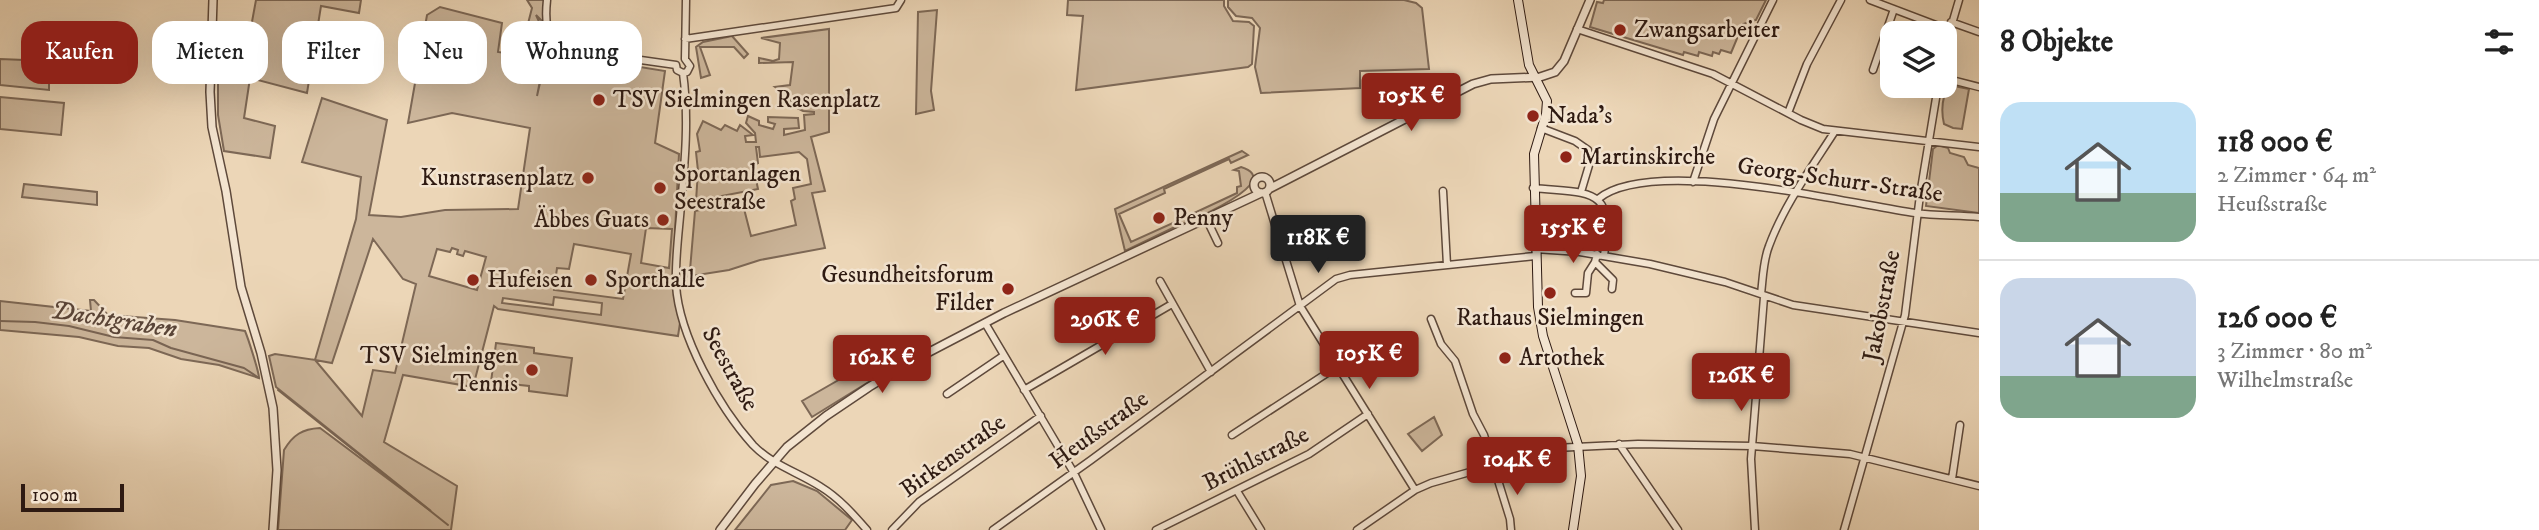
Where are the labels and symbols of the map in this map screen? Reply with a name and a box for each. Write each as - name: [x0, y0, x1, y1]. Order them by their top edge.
- place label: Zwangsarbeiter: [1634, 15, 1780, 45]
- marker: Zwangsarbeiter: [1612, 22, 1628, 38]
- pin: 105K €: [1354, 74, 1468, 133]
- place label: TSV Sielmingen Rasenplatz: [613, 85, 881, 115]
- marker: TSV Sielmingen Rasenplatz: [591, 92, 607, 108]
- place label: Nada's: [1547, 101, 1612, 131]
- marker: Nada's: [1525, 108, 1541, 124]
- place label: Martinskirche: [1580, 142, 1715, 172]
- marker: Martinskirche: [1558, 149, 1574, 165]
- street label: Georg-Schurr-Straße: [1735, 151, 1945, 209]
- place label: Sportanlagen Seestraße: [674, 159, 802, 217]
- place label: Kunstrasenplatz: [420, 163, 575, 193]
- marker: Kunstrasenplatz: [580, 170, 596, 186]
- marker: Sportanlagen Seestraße: [652, 180, 668, 196]
- place label: Penny: [1173, 203, 1233, 233]
- place label: Äbbes Guats: [534, 205, 649, 235]
- pin: 155K €: [1516, 205, 1630, 265]
- marker: Penny: [1151, 210, 1167, 226]
- marker: Äbbes Guats: [655, 212, 671, 228]
- pin: 118K €: [1261, 216, 1375, 275]
- street label: Jakobstraße: [1856, 248, 1908, 366]
- place label: Gesundheitsforum Filder: [821, 260, 994, 318]
- place label: Hufeisen: [487, 265, 573, 295]
- place label: Sporthalle: [605, 265, 705, 295]
- marker: Hufeisen: [465, 272, 481, 288]
- marker: Sporthalle: [583, 272, 599, 288]
- marker: Gesundheitsforum Filder: [1000, 281, 1016, 297]
- marker: Rathaus Sielmingen: [1542, 285, 1558, 301]
- water label: Dachtgraben: [49, 294, 179, 346]
- pin: 296K €: [1048, 298, 1162, 357]
- place label: Rathaus Sielmingen: [1456, 303, 1645, 333]
- street label: Seestraße: [695, 322, 765, 416]
- pin: 105K €: [1312, 332, 1426, 391]
- pin: 162K €: [825, 336, 939, 395]
- place label: TSV Sielmingen Tennis: [360, 341, 518, 399]
- place label: Artothek: [1519, 343, 1605, 373]
- marker: Artothek: [1497, 350, 1513, 366]
- pin: 126K €: [1684, 354, 1798, 413]
- marker: TSV Sielmingen Tennis: [524, 362, 540, 378]
- street label: Heußstraße: [1044, 384, 1154, 476]
- street label: Birkenstraße: [894, 408, 1012, 504]
- street label: Brühlstraße: [1198, 420, 1314, 498]
- pin: 104K €: [1460, 438, 1574, 497]
- scale bar: [21, 481, 124, 513]

